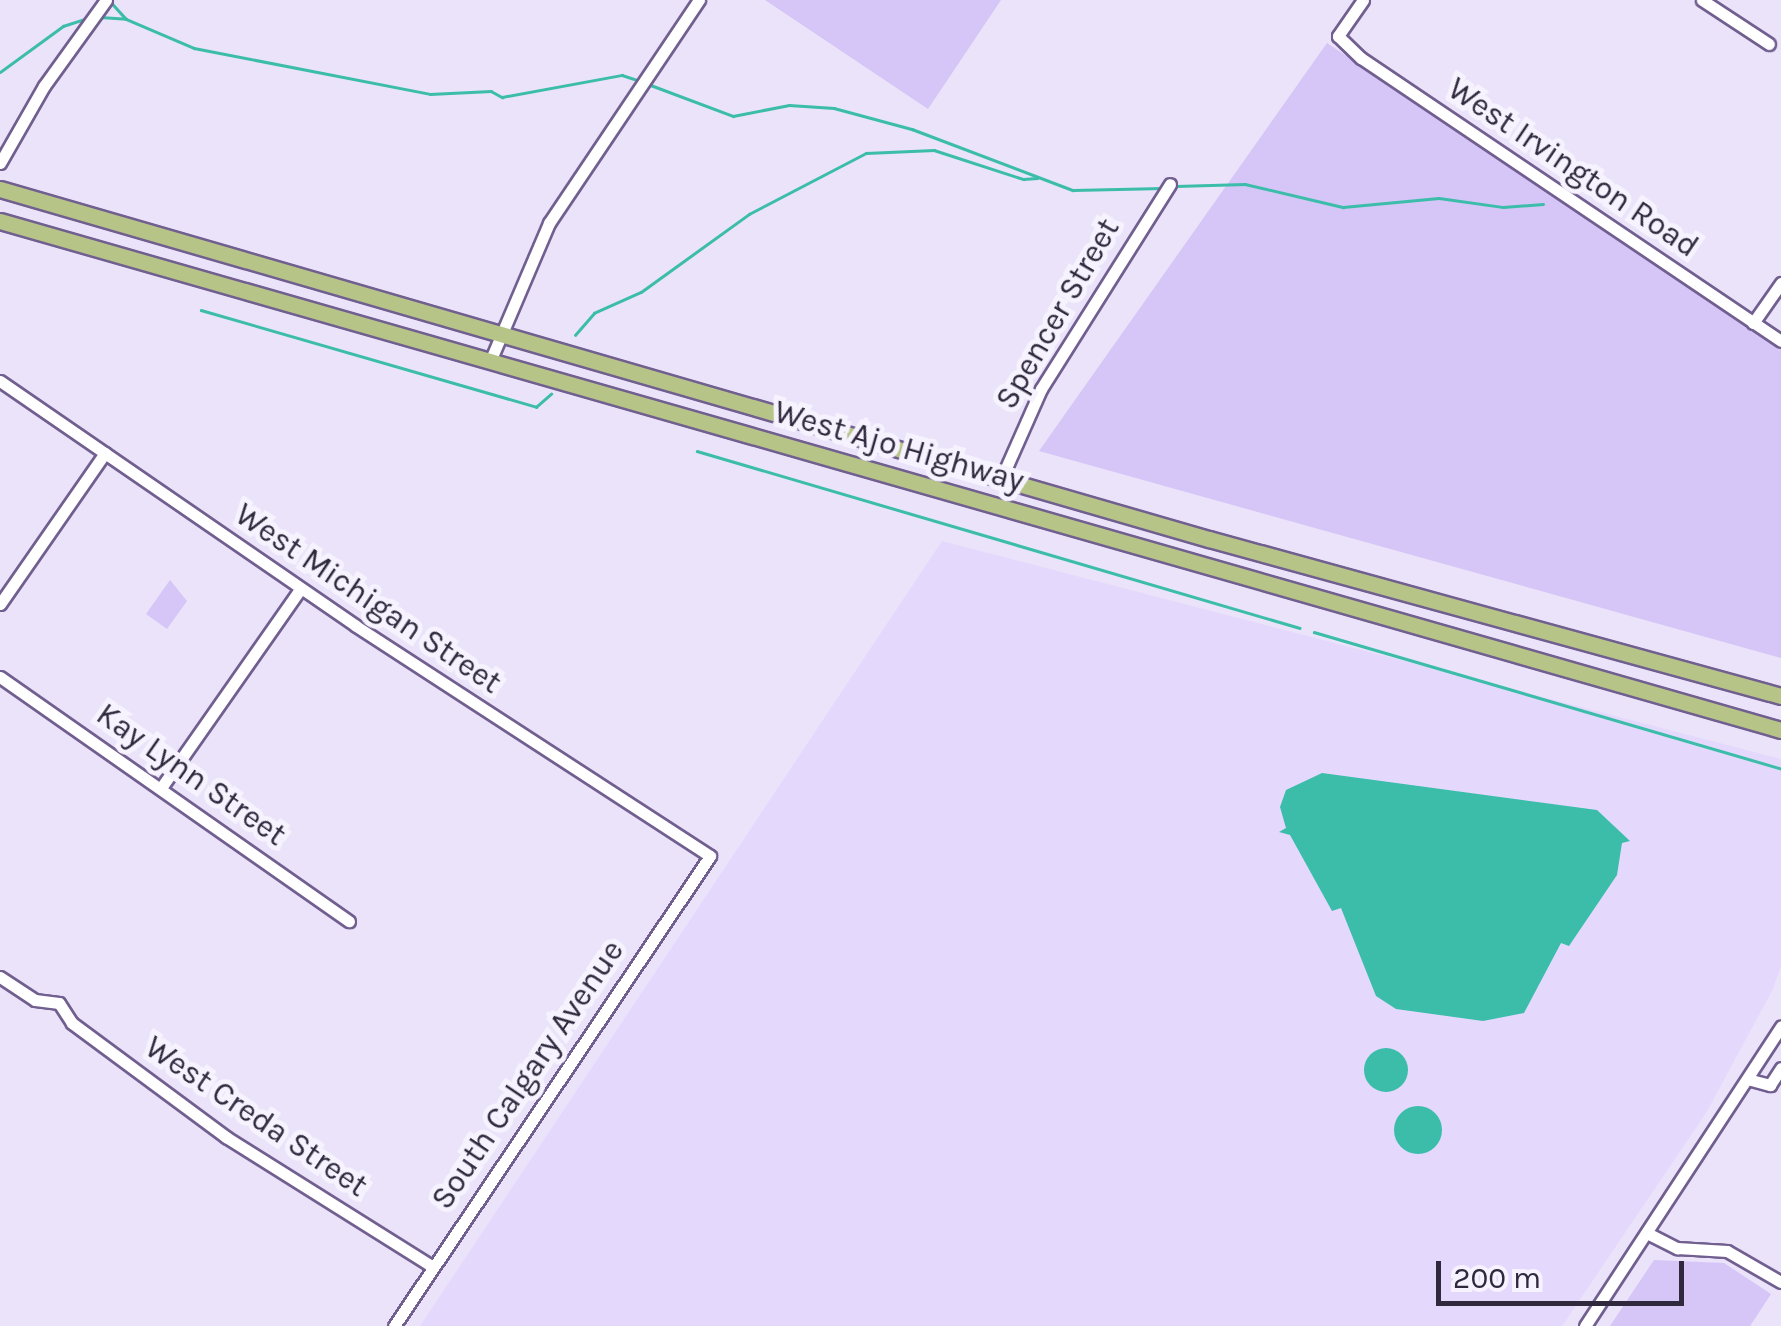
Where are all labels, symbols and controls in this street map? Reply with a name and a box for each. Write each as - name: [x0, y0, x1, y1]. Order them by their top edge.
- street label: West Irvington Road: [1440, 70, 1706, 266]
- street label: Spencer Street: [988, 212, 1128, 416]
- street label: West Ajo Highway: [770, 393, 1028, 501]
- street label: West Michigan Street: [228, 496, 508, 702]
- street label: Kay Lynn Street: [89, 695, 293, 855]
- street label: South Calgary Avenue: [424, 933, 632, 1217]
- street label: West Creda Street: [137, 1028, 375, 1206]
- scale bar: [1441, 1241, 1688, 1303]
- text: 200 m: [1453, 1260, 1541, 1296]

